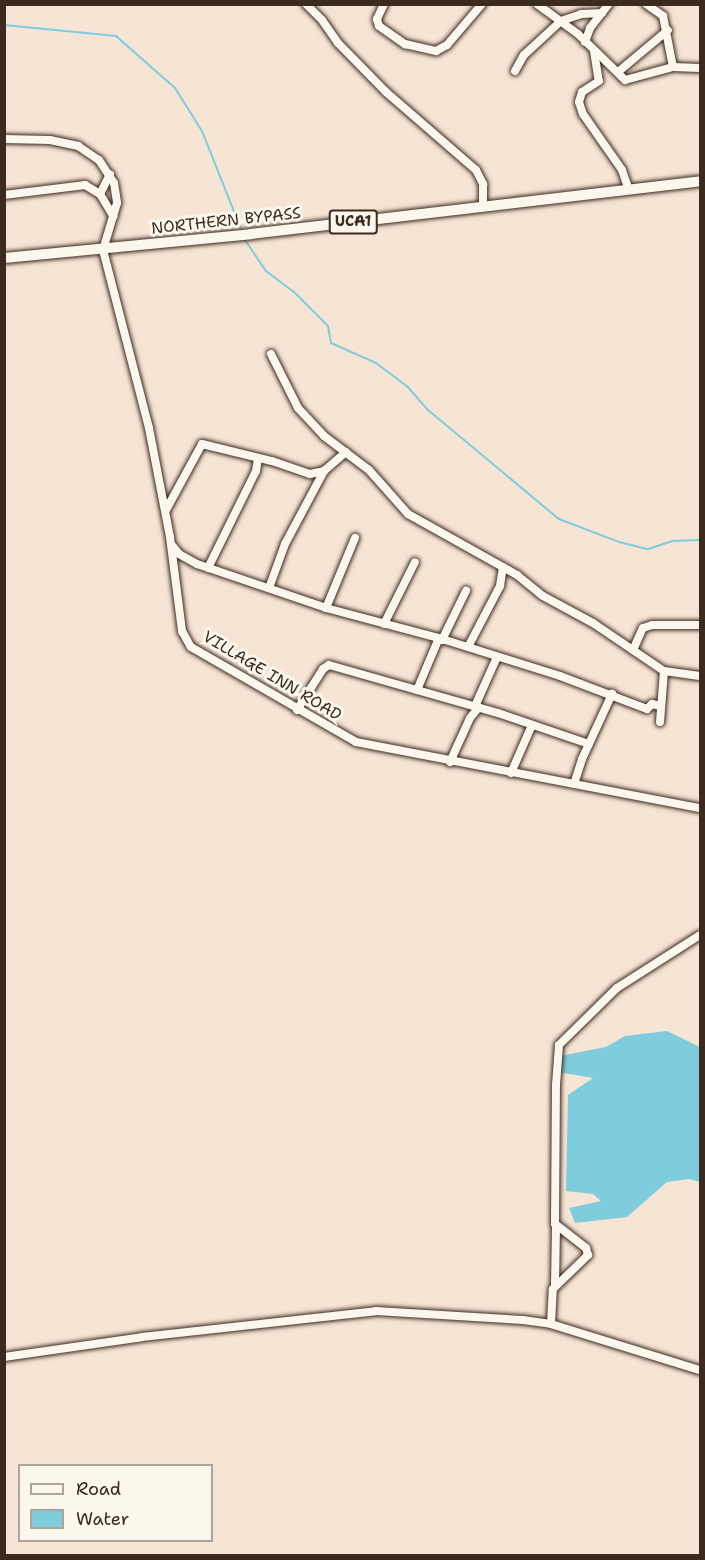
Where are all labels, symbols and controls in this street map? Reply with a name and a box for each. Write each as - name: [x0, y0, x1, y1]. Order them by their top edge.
- street label: NORTHERN BYPASS: [150, 204, 302, 238]
- road number: UCA1: [328, 210, 378, 234]
- street label: VILLAGE INN ROAD: [199, 627, 345, 725]
- legend: [18, 1464, 213, 1542]
- text: Road: [76, 1477, 121, 1501]
- text: Water: [76, 1507, 129, 1531]

